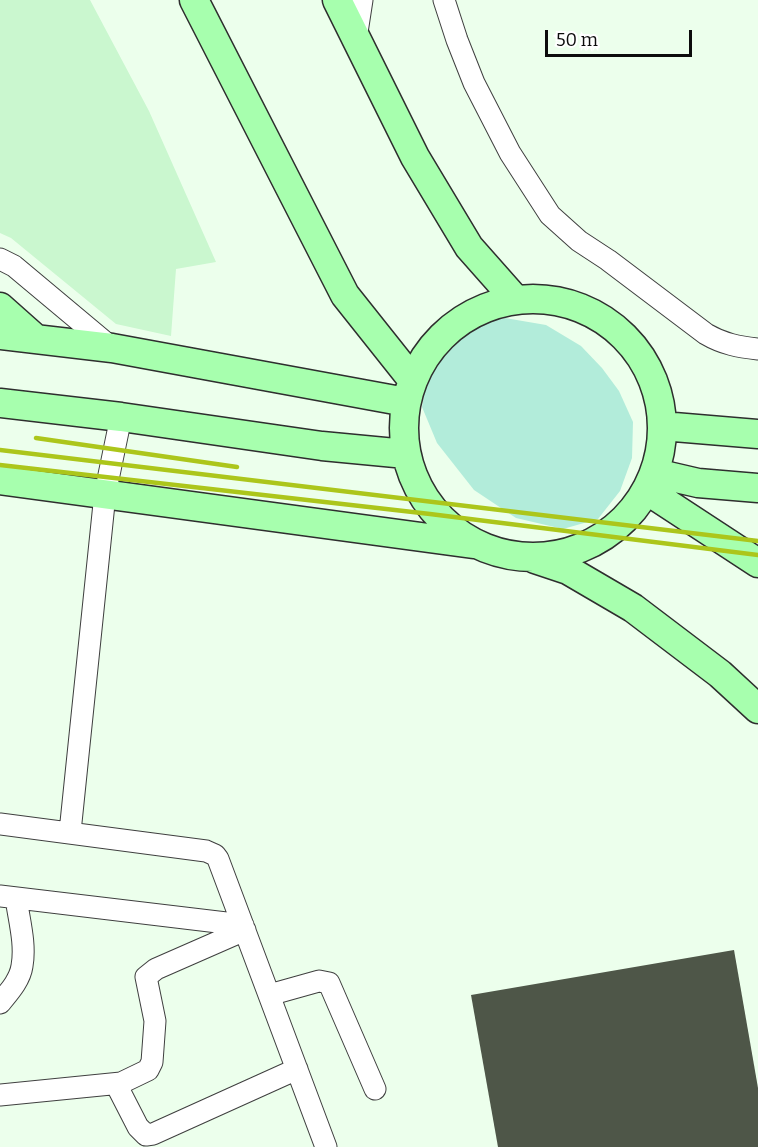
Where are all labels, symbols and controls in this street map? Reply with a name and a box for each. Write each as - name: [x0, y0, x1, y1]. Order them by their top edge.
- scale bar: [548, 18, 695, 56]
- text: 50 m: [556, 29, 598, 51]

